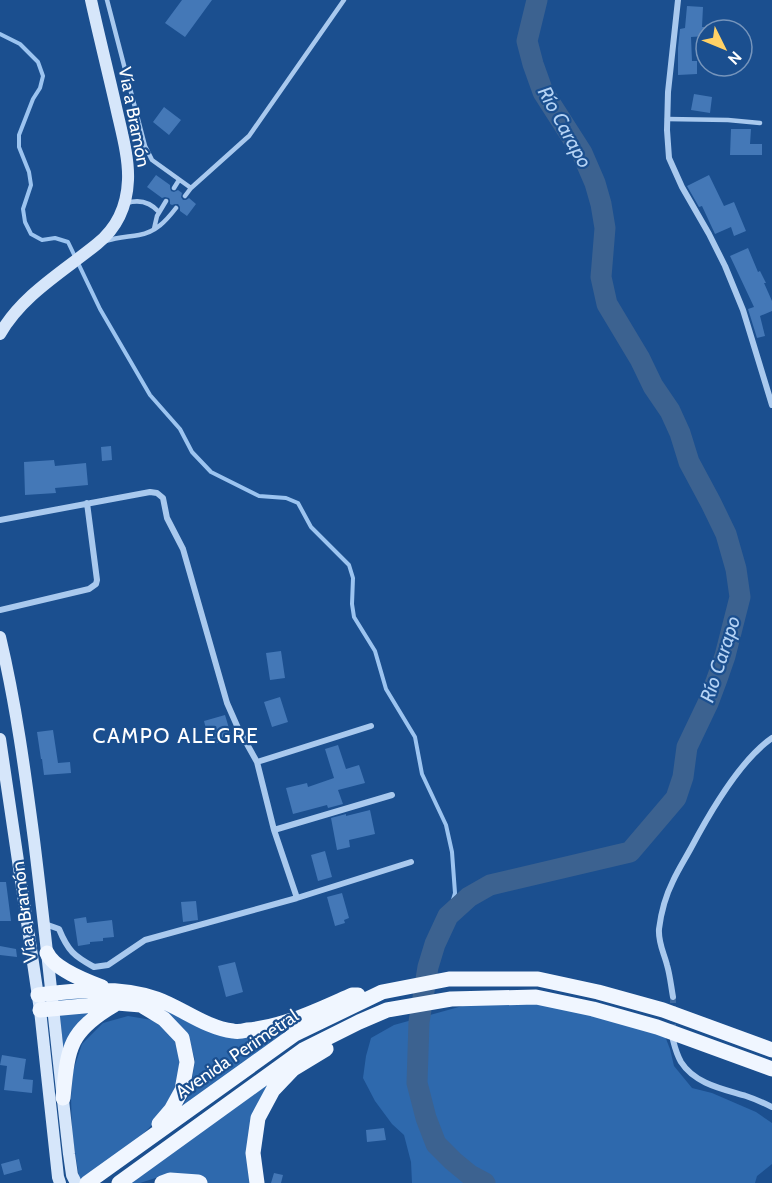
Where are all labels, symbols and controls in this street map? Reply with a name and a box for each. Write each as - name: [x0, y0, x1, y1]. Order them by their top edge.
- north arrow: [694, 18, 754, 78]
- text: N: [724, 47, 745, 69]
- street label: Vía a Bramón: [114, 65, 154, 169]
- water label: Río Carapo: [533, 82, 597, 172]
- water label: Río Carapo: [695, 613, 745, 705]
- district label: CAMPO ALEGRE: [93, 723, 260, 748]
- street label: Vía a Bramón: [7, 860, 41, 964]
- street label: Avenida Perimetral: [171, 1004, 303, 1103]

